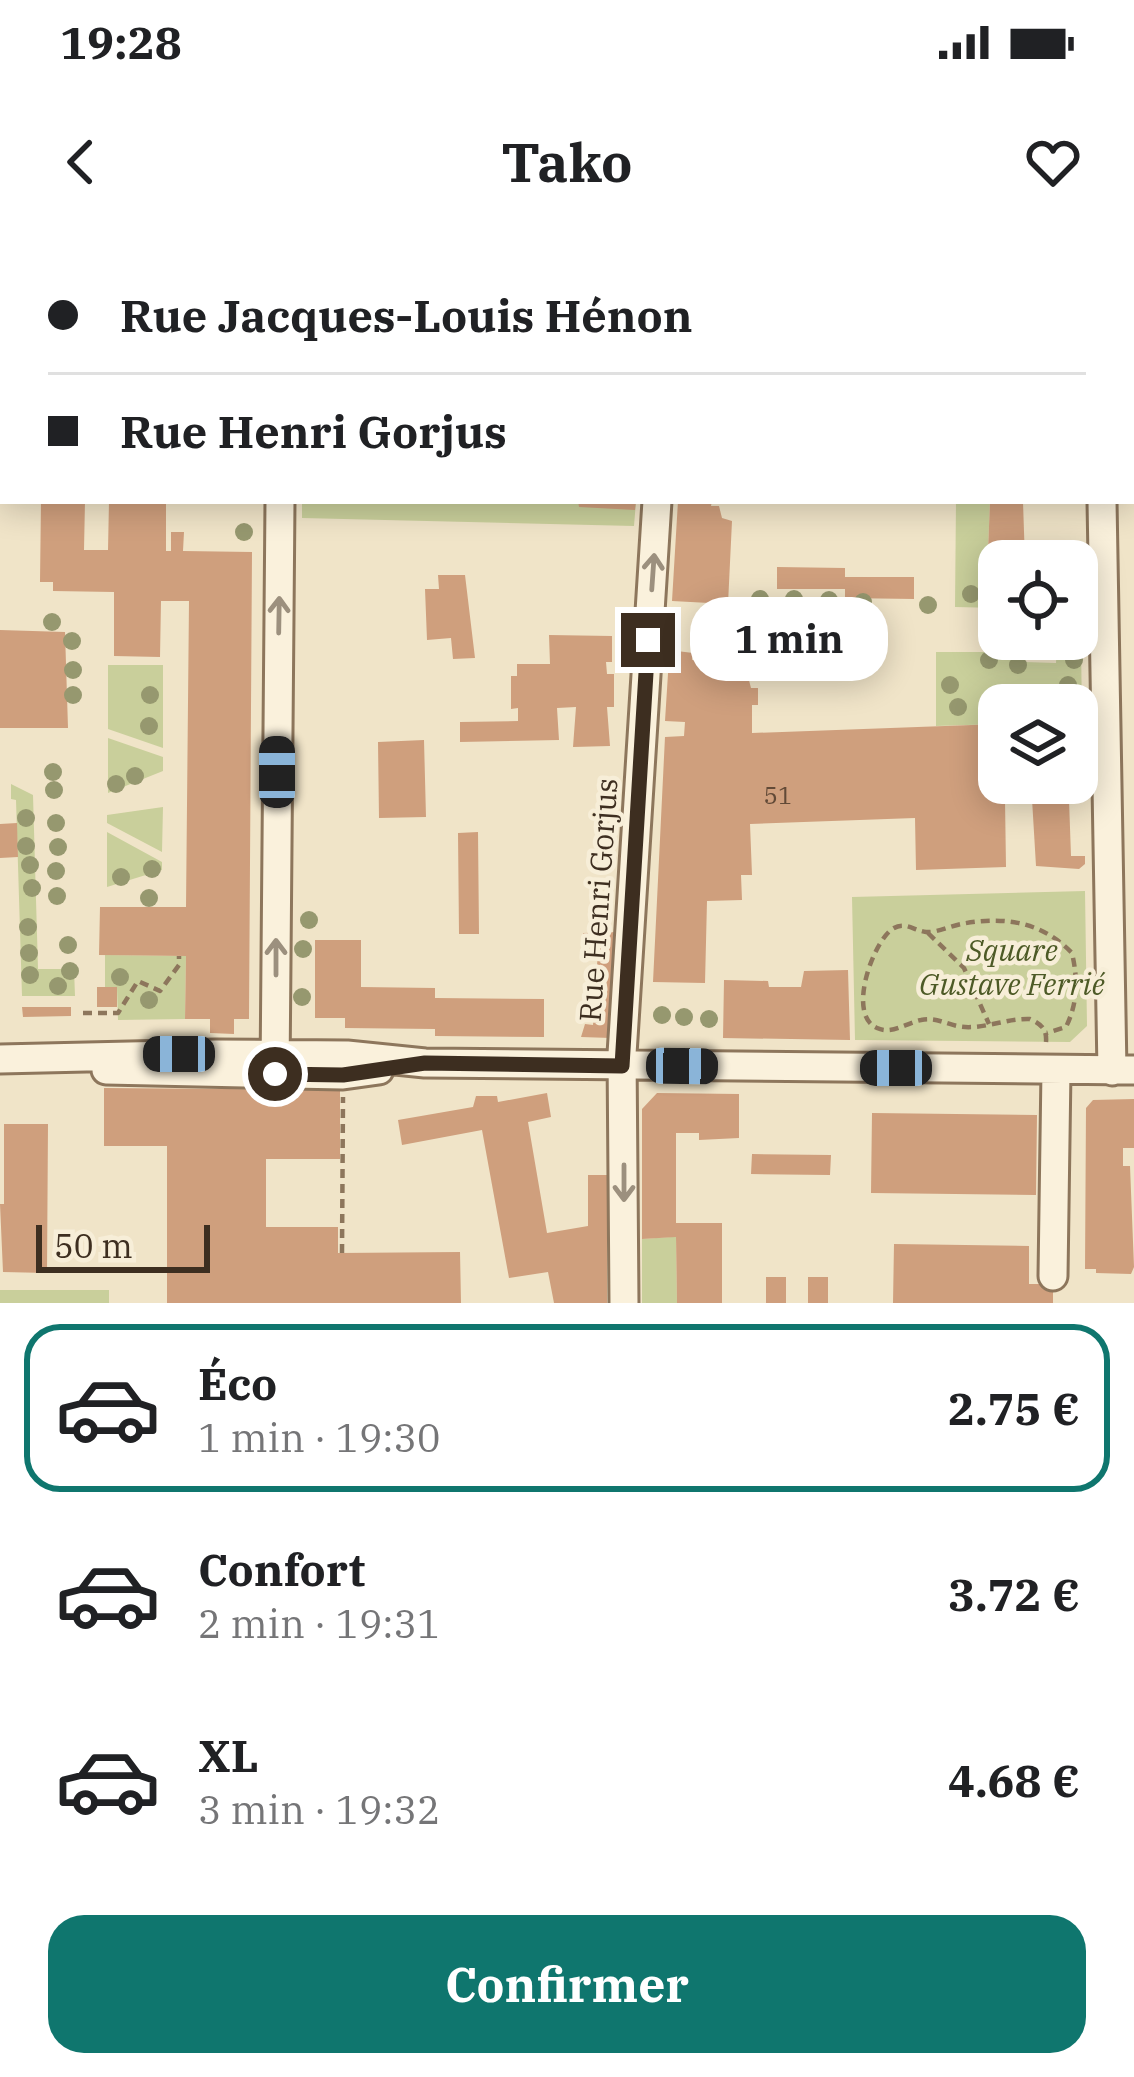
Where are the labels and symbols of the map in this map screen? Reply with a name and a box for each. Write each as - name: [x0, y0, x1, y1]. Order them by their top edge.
- one-way arrow: [641, 553, 664, 592]
- one-way arrow: [267, 596, 290, 635]
- callout: 1 min: [690, 598, 888, 682]
- route end: [621, 613, 675, 667]
- car: [259, 736, 295, 808]
- street label: Rue Henri Gorjus: [570, 777, 625, 1023]
- house number: 51: [764, 779, 792, 811]
- park label: Square Gustave Ferrié: [919, 930, 1106, 1003]
- one-way arrow: [264, 938, 287, 977]
- car: [143, 1036, 215, 1072]
- route start: [248, 1047, 302, 1101]
- car: [646, 1047, 718, 1085]
- car: [860, 1050, 932, 1086]
- one-way arrow: [613, 1163, 635, 1202]
- scale bar: [36, 1219, 210, 1272]

